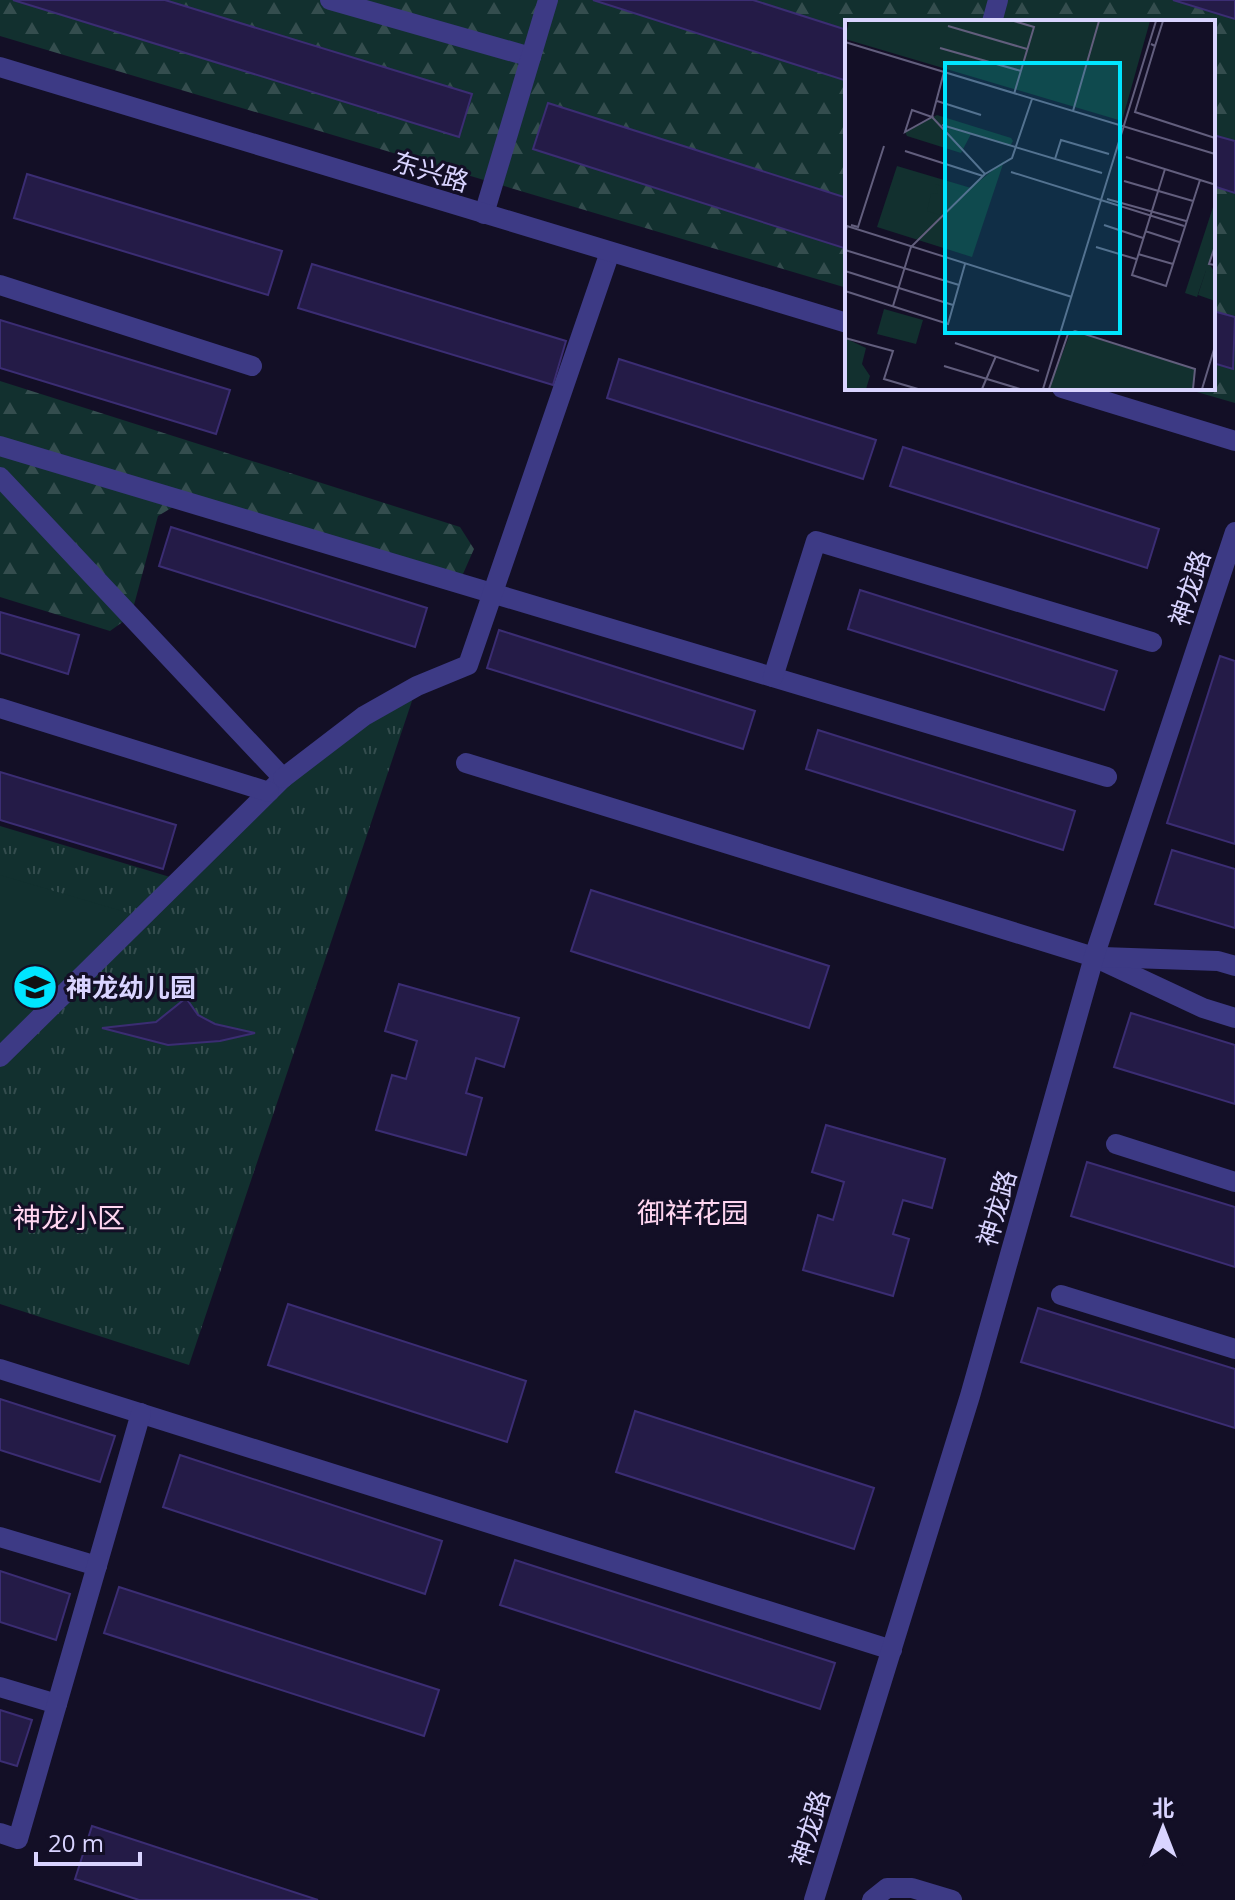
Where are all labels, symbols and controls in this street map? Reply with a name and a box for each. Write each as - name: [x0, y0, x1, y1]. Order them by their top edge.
- inset map: [845, 20, 1215, 390]
- street label: 东兴路: [388, 142, 474, 200]
- street label: 神龙路: [1160, 545, 1218, 631]
- school or university icon: 神龙幼儿园: [11, 963, 59, 1011]
- place label: 神龙幼儿园: [66, 969, 196, 1005]
- street label: 神龙路: [968, 1166, 1024, 1250]
- district label: 御祥花园: [637, 1193, 749, 1231]
- district label: 神龙小区: [13, 1198, 125, 1236]
- street label: 神龙路: [780, 1785, 838, 1871]
- north arrow: [1123, 1788, 1203, 1868]
- text: 北: [1152, 1792, 1174, 1822]
- scale bar: [36, 1816, 140, 1866]
- text: 20 m: [48, 1826, 104, 1859]

